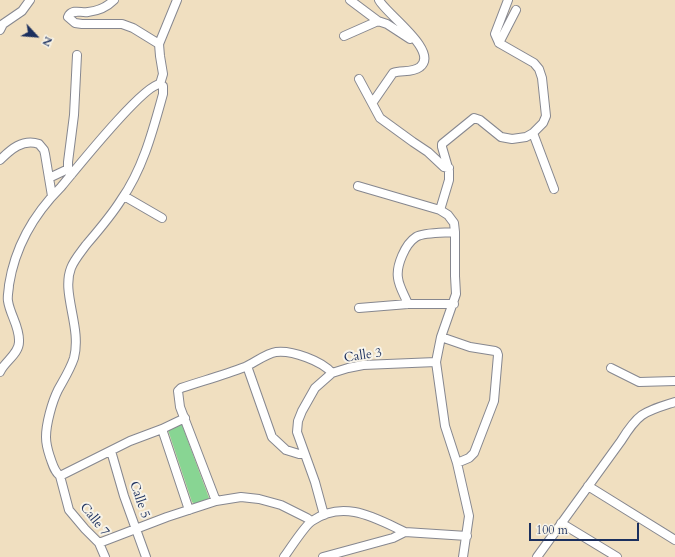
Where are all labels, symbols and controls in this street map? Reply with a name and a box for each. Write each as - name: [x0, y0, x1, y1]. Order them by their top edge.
- north arrow: [16, 16, 56, 56]
- text: N: [38, 34, 56, 49]
- street label: Calle 3: [343, 346, 383, 366]
- street label: Calle 5: [125, 479, 153, 521]
- street label: Calle 7: [76, 500, 112, 540]
- scale bar: [531, 515, 641, 541]
- text: 100 m: [536, 522, 568, 538]

